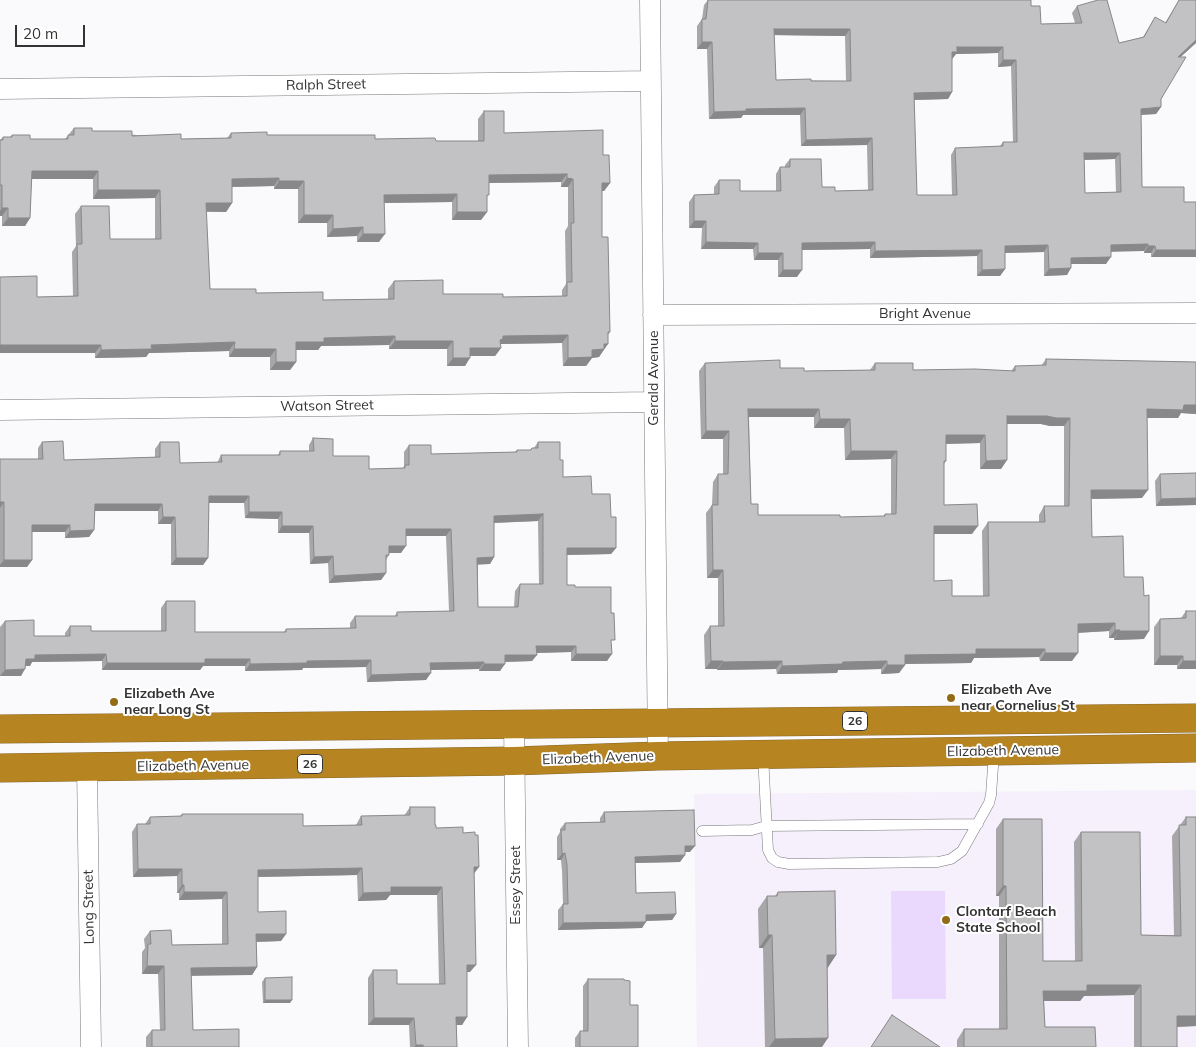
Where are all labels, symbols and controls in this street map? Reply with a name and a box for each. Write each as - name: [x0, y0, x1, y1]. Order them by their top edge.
- scale bar: [18, 15, 88, 47]
- text: 20 m: [23, 24, 58, 43]
- street label: Ralph Street: [286, 76, 366, 94]
- street label: Bright Avenue: [879, 306, 971, 322]
- street label: Gerald Avenue: [646, 330, 662, 426]
- street label: Watson Street: [280, 397, 374, 415]
- place label: Elizabeth Ave near Cornelius St: [961, 682, 1075, 714]
- place label: Elizabeth Ave near Long St: [124, 686, 215, 719]
- marker: Elizabeth Ave near Cornelius St: [945, 692, 957, 704]
- marker: Elizabeth Ave near Long St: [108, 696, 120, 708]
- road number: 26: [842, 711, 868, 730]
- street label: Elizabeth Avenue: [947, 742, 1059, 760]
- street label: Elizabeth Avenue: [542, 748, 654, 768]
- road number: 26: [298, 754, 322, 774]
- street label: Elizabeth Avenue: [137, 757, 249, 775]
- street label: Essey Street: [508, 845, 524, 925]
- street label: Long Street: [80, 870, 98, 944]
- place label: Clontarf Beach State School: [956, 904, 1056, 936]
- marker: Clontarf Beach State School: [940, 914, 952, 926]

